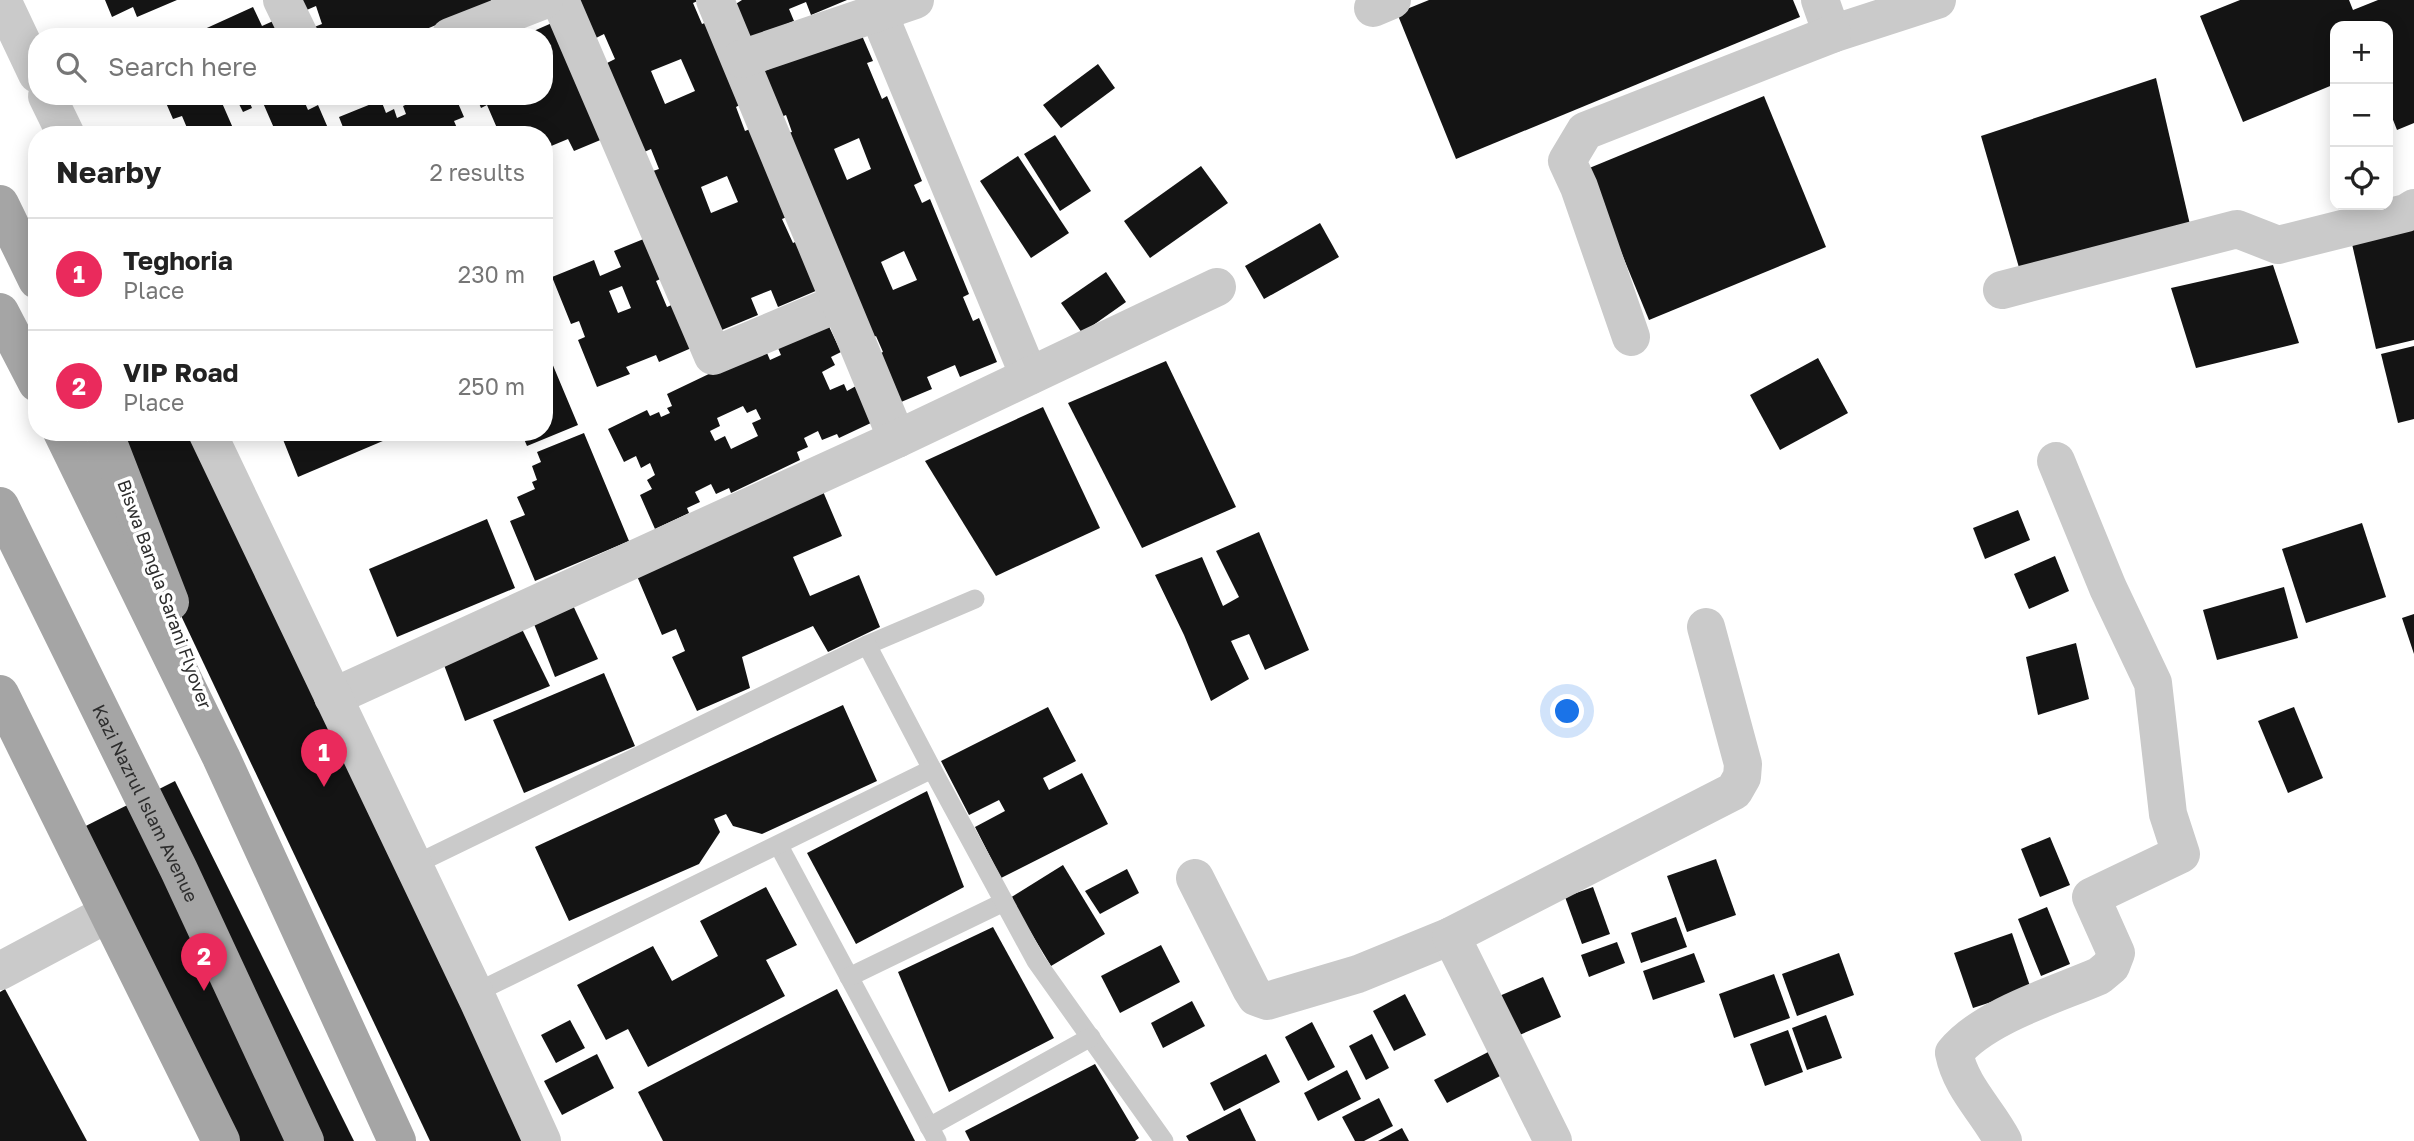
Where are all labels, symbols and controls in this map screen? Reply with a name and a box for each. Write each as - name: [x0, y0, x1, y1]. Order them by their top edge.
- map controls: [2330, 21, 2393, 210]
- button: +: [2330, 21, 2393, 84]
- search box: [28, 28, 553, 105]
- icon: search: [52, 48, 90, 86]
- text: Search here: [108, 51, 257, 82]
- button: −: [2330, 84, 2393, 147]
- button: locate: [2330, 147, 2393, 210]
- text: Nearby: [56, 154, 161, 190]
- text: 2 results: [429, 158, 525, 186]
- text: Teghoria: [123, 245, 233, 276]
- text: 1: [73, 260, 85, 288]
- text: 230 m: [458, 260, 525, 288]
- text: Place: [123, 276, 184, 304]
- text: VIP Road: [123, 357, 239, 388]
- text: 2: [72, 372, 86, 400]
- text: 250 m: [458, 372, 525, 400]
- text: Place: [123, 388, 184, 416]
- street label: Biswa Bangla Sarani Flyover: [113, 476, 217, 712]
- your location: [1550, 694, 1584, 728]
- street label: Kazi Nazrul Islam Avenue: [88, 701, 203, 906]
- pin: 1: [301, 729, 347, 787]
- pin: 2: [181, 933, 227, 991]

